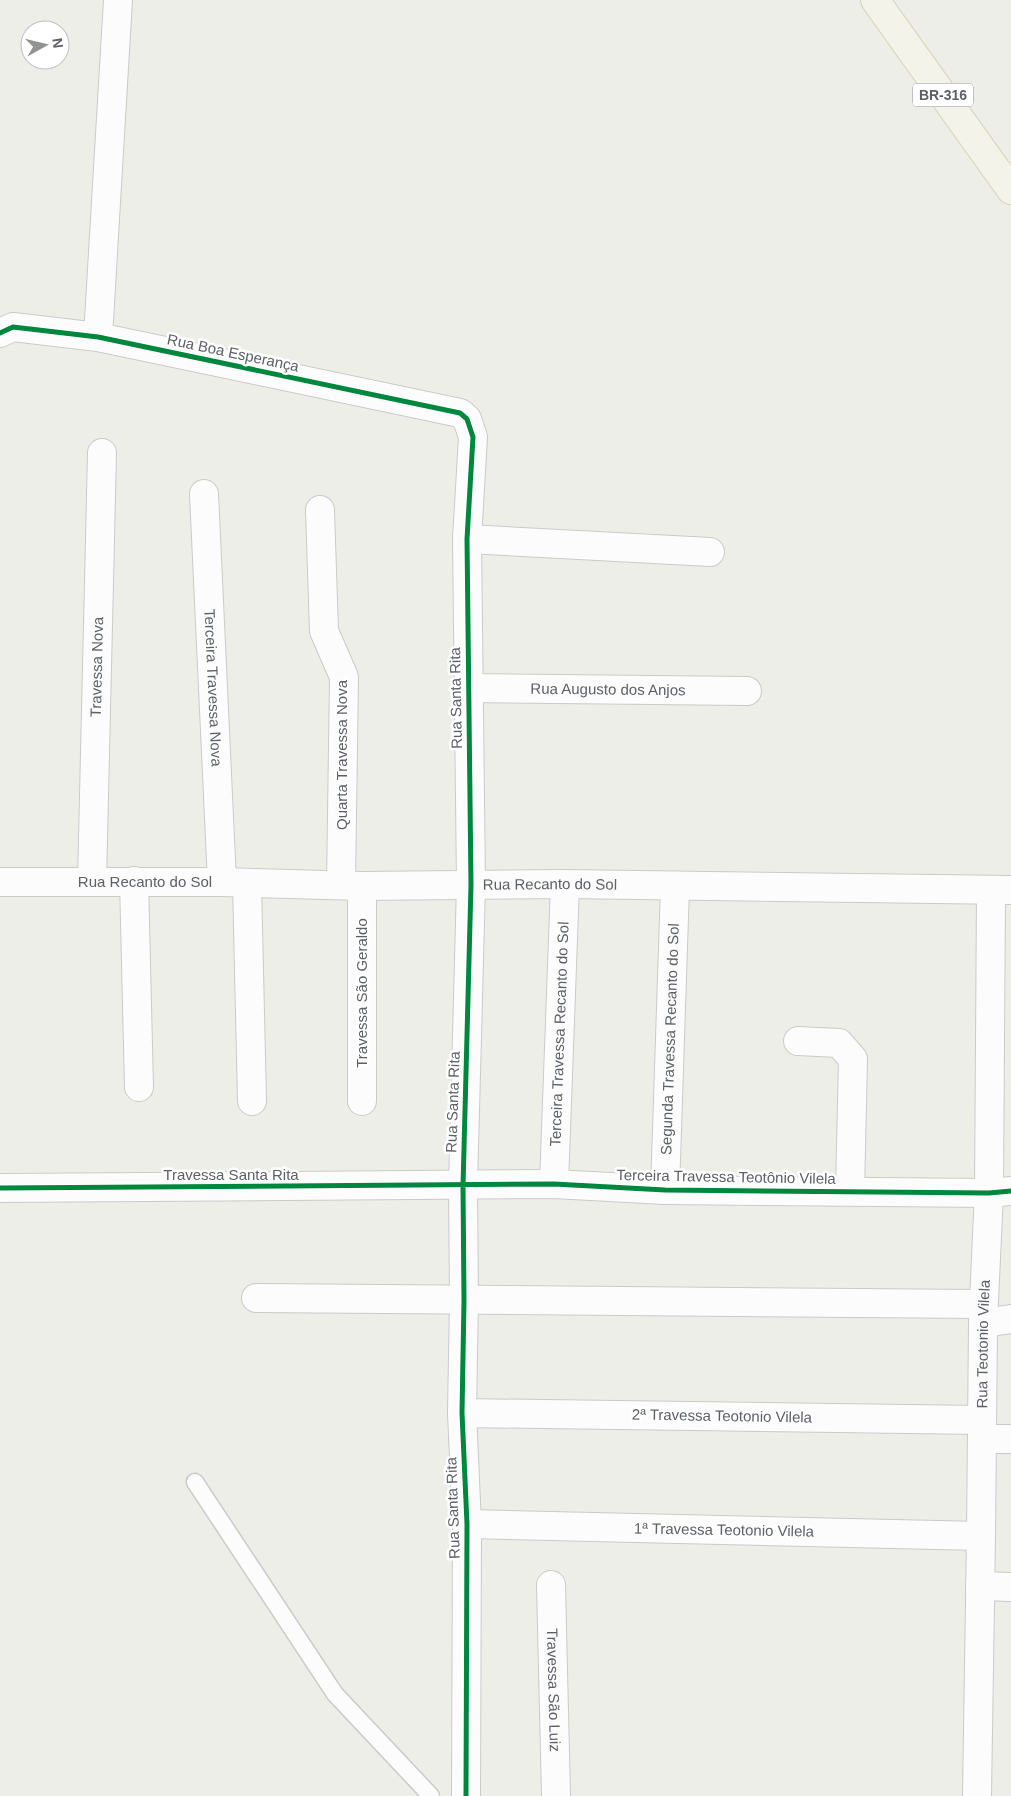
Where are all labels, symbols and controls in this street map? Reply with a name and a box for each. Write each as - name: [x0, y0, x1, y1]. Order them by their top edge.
- north arrow: [20, 20, 70, 70]
- text: N: [49, 37, 67, 49]
- road number: BR-316: [913, 84, 973, 106]
- street label: Rua Boa Esperança: [166, 330, 301, 375]
- street label: Terceira Travessa Nova: [201, 609, 226, 768]
- street label: Travessa Nova: [87, 616, 106, 717]
- street label: Rua Santa Rita: [446, 646, 465, 749]
- street label: Quarta Travessa Nova: [333, 679, 350, 830]
- street label: Rua Augusto dos Anjos: [530, 680, 686, 698]
- street label: Rua Recanto do Sol: [78, 873, 212, 890]
- street label: Rua Recanto do Sol: [483, 875, 617, 893]
- street label: Travessa São Geraldo: [353, 918, 370, 1068]
- street label: Terceira Travessa Recanto do Sol: [546, 921, 572, 1147]
- street label: Segunda Travessa Recanto do Sol: [657, 923, 682, 1155]
- street label: Rua Santa Rita: [442, 1050, 463, 1153]
- street label: Travessa Santa Rita: [163, 1166, 299, 1183]
- street label: Terceira Travessa Teotônio Vilela: [616, 1166, 837, 1187]
- street label: Rua Teotonio Vilela: [973, 1279, 993, 1409]
- street label: 2ª Travessa Teotonio Vilela: [632, 1405, 813, 1426]
- street label: Rua Santa Rita: [442, 1456, 463, 1559]
- street label: 1ª Travessa Teotonio Vilela: [634, 1519, 815, 1540]
- street label: Travessa São Luiz: [544, 1628, 564, 1752]

